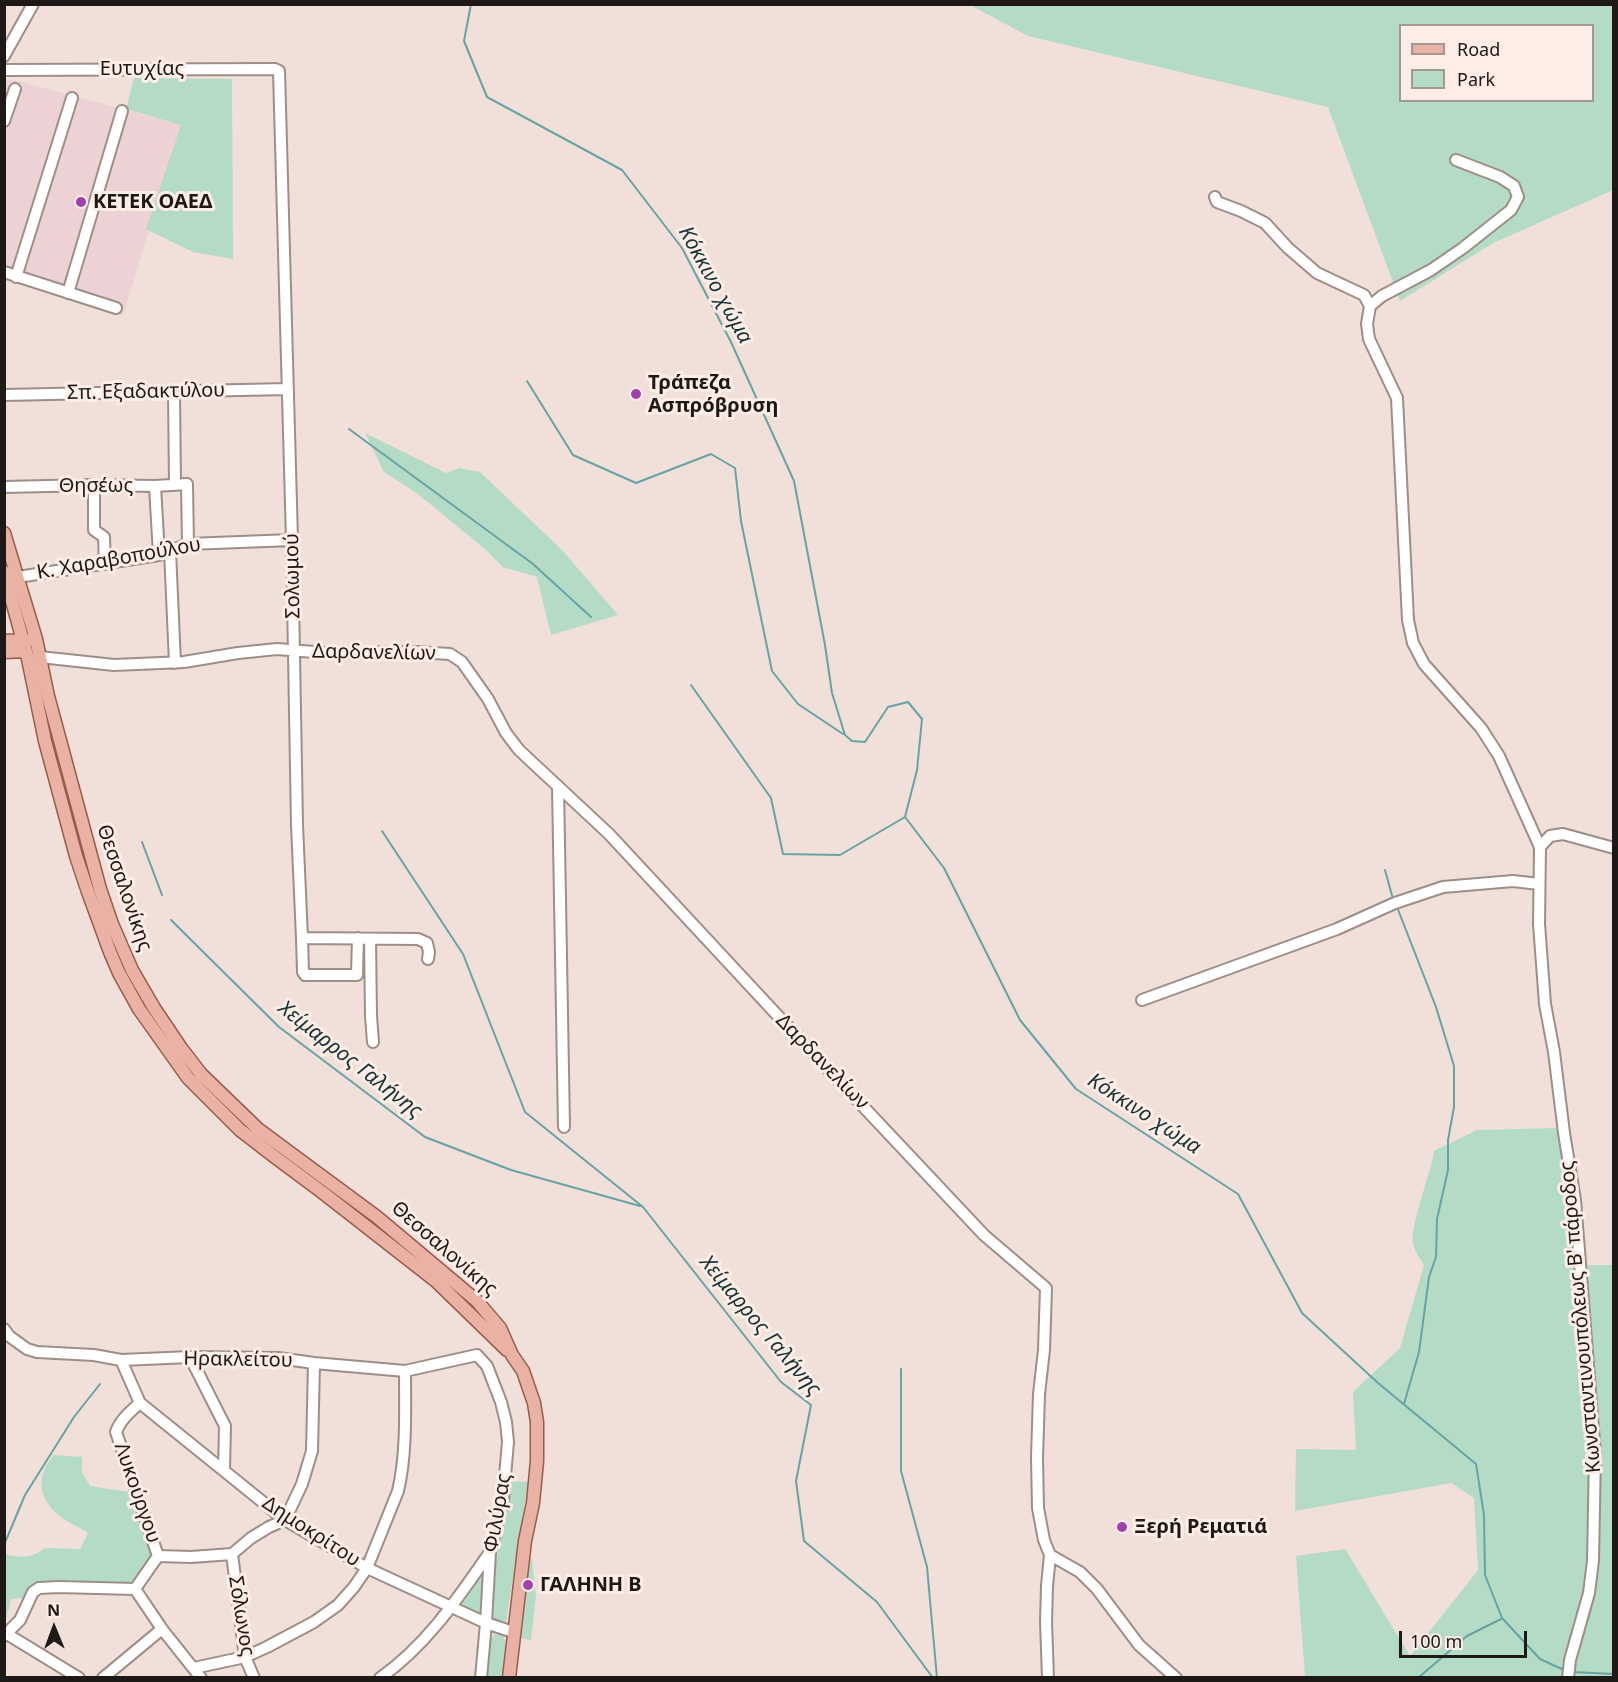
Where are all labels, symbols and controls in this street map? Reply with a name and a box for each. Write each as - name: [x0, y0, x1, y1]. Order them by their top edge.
- legend: [1399, 24, 1594, 102]
- text: Road: [1457, 37, 1500, 61]
- street label: Ευτυχίας: [100, 57, 184, 81]
- text: Park: [1457, 67, 1495, 91]
- place label: ΚΕΤΕΚ ΟΑΕΔ: [93, 190, 212, 214]
- marker: ΚΕΤΕΚ ΟΑΕΔ: [74, 195, 88, 209]
- water label: Κόκκινο χώμα: [672, 222, 758, 348]
- place label: Τράπεζα Ασπρόβρυση: [648, 371, 778, 418]
- street label: Σπ. Εξαδακτύλου: [67, 379, 225, 405]
- marker: Τράπεζα Ασπρόβρυση: [629, 387, 643, 401]
- street label: Θησέως: [59, 474, 133, 498]
- street label: Κ. Χαραβοπούλου: [35, 533, 203, 585]
- street label: Σολωμού: [280, 533, 306, 619]
- street label: Δαρδανελίων: [312, 640, 436, 666]
- street label: Θεσσαλονίκης: [91, 821, 157, 955]
- water label: Χείμαρρος Γαλήνης: [273, 996, 427, 1124]
- street label: Δαρδανελίων: [770, 1009, 874, 1115]
- water label: Κόκκινο χώμα: [1083, 1068, 1205, 1160]
- street label: Κωνσταντινουπόλεως Β' πάροδος: [1555, 1160, 1607, 1474]
- street label: Θεσσαλονίκης: [386, 1196, 502, 1302]
- water label: Χείμαρρος Γαλήνης: [694, 1251, 826, 1401]
- street label: Ηρακλείτου: [183, 1347, 293, 1373]
- street label: Λυκούργου: [109, 1440, 165, 1546]
- street label: Φιλύρας: [479, 1472, 517, 1554]
- street label: Δημοκρίτου: [258, 1492, 364, 1572]
- place label: Ξερή Ρεματιά: [1134, 1515, 1267, 1539]
- marker: Ξερή Ρεματιά: [1115, 1520, 1129, 1534]
- place label: ΓΑΛΗΝΗ Β: [540, 1573, 642, 1597]
- street label: Σόλωνος: [223, 1574, 259, 1658]
- marker: ΓΑΛΗΝΗ Β: [521, 1578, 535, 1592]
- north arrow: [24, 1598, 84, 1658]
- text: N: [47, 1599, 60, 1621]
- scale bar: [1402, 1619, 1530, 1657]
- text: 100 m: [1410, 1629, 1462, 1653]

